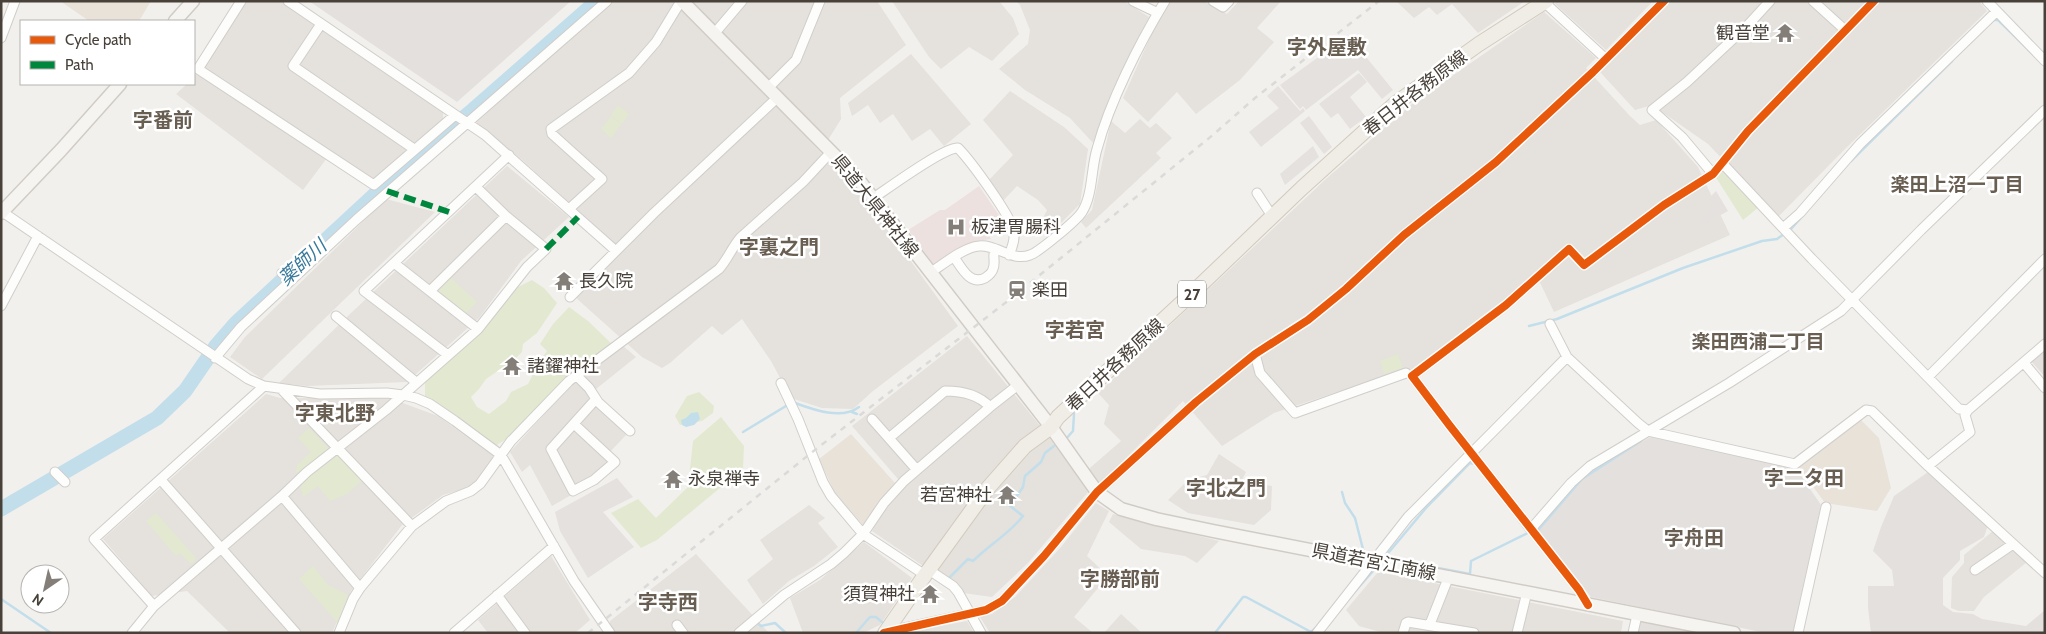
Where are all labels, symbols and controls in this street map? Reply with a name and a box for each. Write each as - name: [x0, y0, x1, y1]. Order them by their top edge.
- legend: [20, 20, 195, 85]
- place label: 観音堂: [1716, 22, 1770, 44]
- temple icon: 観音堂: [1774, 22, 1796, 44]
- text: Cycle path: [65, 31, 131, 49]
- district label: 字外屋敷: [1287, 35, 1367, 59]
- street label: 春日井各務原線: [1359, 46, 1471, 140]
- text: Path: [65, 56, 94, 74]
- district label: 字番前: [133, 108, 193, 132]
- street label: 県道大県神社線: [827, 150, 923, 262]
- district label: 楽田上沼一丁目: [1890, 173, 2024, 196]
- hospital icon: 板津胃腸科: [945, 216, 967, 238]
- place label: 板津胃腸科: [971, 216, 1061, 238]
- water label: 薬師川: [274, 233, 332, 290]
- district label: 字裏之門: [739, 235, 819, 259]
- temple icon: 長久院: [553, 270, 575, 292]
- place label: 長久院: [579, 270, 633, 292]
- station icon: 楽田: [1006, 279, 1028, 301]
- place label: 楽田: [1032, 279, 1068, 301]
- road number: 27: [1178, 280, 1206, 308]
- street label: 春日井各務原線: [1061, 314, 1169, 416]
- district label: 字若宮: [1045, 318, 1105, 342]
- district label: 楽田西浦二丁目: [1691, 330, 1825, 353]
- temple icon: 諸鑃神社: [501, 355, 523, 377]
- place label: 諸鑃神社: [527, 355, 599, 377]
- district label: 字東北野: [295, 401, 375, 425]
- district label: 字二タ田: [1764, 466, 1844, 490]
- temple icon: 永泉禅寺: [662, 468, 684, 490]
- place label: 永泉禅寺: [688, 468, 760, 490]
- district label: 字北之門: [1186, 476, 1266, 500]
- place label: 若宮神社: [920, 484, 992, 506]
- temple icon: 若宮神社: [996, 484, 1018, 506]
- district label: 字舟田: [1664, 526, 1724, 550]
- street label: 県道若宮江南線: [1310, 539, 1438, 585]
- north arrow: [20, 564, 70, 614]
- district label: 字勝部前: [1080, 567, 1160, 591]
- place label: 須賀神社: [843, 583, 915, 605]
- temple icon: 須賀神社: [919, 583, 941, 605]
- text: N: [29, 590, 47, 610]
- district label: 字寺西: [638, 590, 698, 614]

